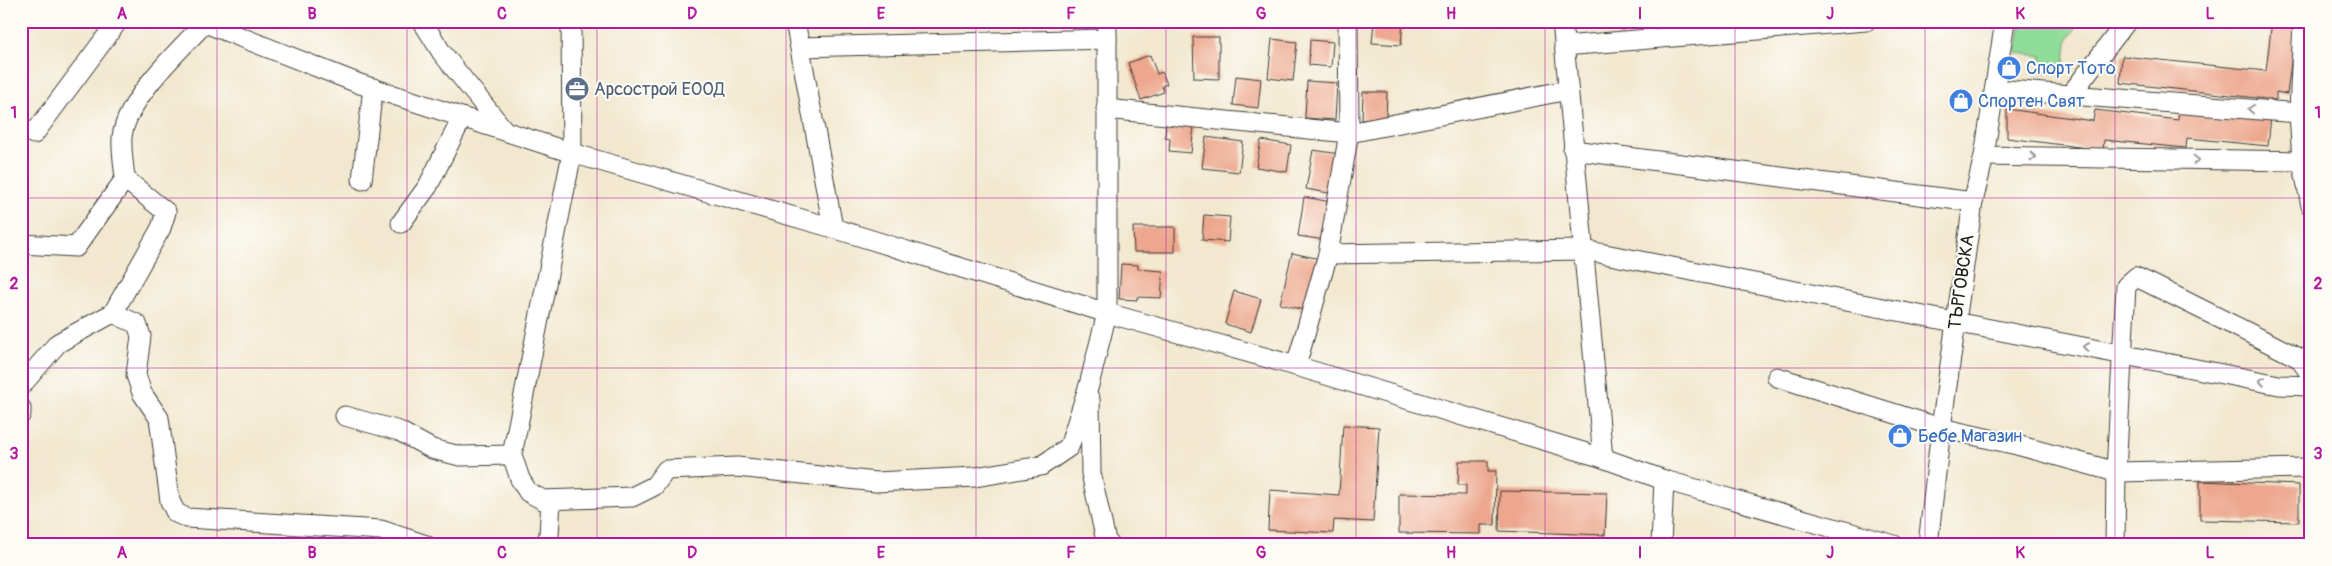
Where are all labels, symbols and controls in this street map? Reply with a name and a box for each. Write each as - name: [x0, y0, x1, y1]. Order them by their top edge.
- text: A: [117, 4, 128, 24]
- text: B: [307, 4, 317, 24]
- text: C: [497, 4, 507, 24]
- text: D: [687, 4, 697, 24]
- text: E: [877, 4, 886, 24]
- text: F: [1066, 4, 1076, 24]
- text: G: [1256, 4, 1267, 24]
- text: H: [1446, 4, 1456, 24]
- text: I: [1638, 4, 1642, 24]
- text: J: [1826, 4, 1834, 24]
- text: K: [2015, 4, 2025, 24]
- text: L: [2205, 4, 2215, 24]
- shop icon: Спорт Тото: [1996, 55, 2022, 81]
- place label: Спорт Тото: [2026, 57, 2116, 80]
- office icon: Арсострой ЕООД: [564, 76, 590, 102]
- place label: Арсострой ЕООД: [594, 78, 725, 101]
- shop icon: Спортен Свят: [1948, 88, 1974, 114]
- place label: Спортен Свят: [1978, 90, 2085, 113]
- text: 1: [11, 103, 17, 123]
- text: 1: [2315, 103, 2321, 123]
- one-way arrow: [2246, 104, 2254, 115]
- one-way arrow: [2030, 152, 2037, 162]
- one-way arrow: [2192, 154, 2200, 165]
- street label: ТЪРГОВСКА: [1943, 233, 1980, 331]
- text: 2: [10, 274, 19, 294]
- text: 2: [2314, 274, 2323, 294]
- one-way arrow: [2081, 342, 2090, 352]
- one-way arrow: [2258, 376, 2267, 387]
- shop icon: Бебе Магазин: [1887, 423, 1913, 449]
- place label: Бебе Магазин: [1918, 425, 2022, 448]
- text: 3: [10, 444, 19, 464]
- text: 3: [2314, 444, 2323, 464]
- text: A: [117, 543, 128, 563]
- text: B: [307, 543, 317, 563]
- text: C: [497, 543, 507, 563]
- text: D: [687, 543, 697, 563]
- text: E: [877, 543, 886, 563]
- text: F: [1066, 543, 1076, 563]
- text: G: [1256, 543, 1267, 563]
- text: H: [1446, 543, 1456, 563]
- text: I: [1638, 543, 1642, 563]
- text: J: [1826, 543, 1834, 563]
- text: K: [2015, 543, 2025, 563]
- text: L: [2205, 543, 2215, 563]

